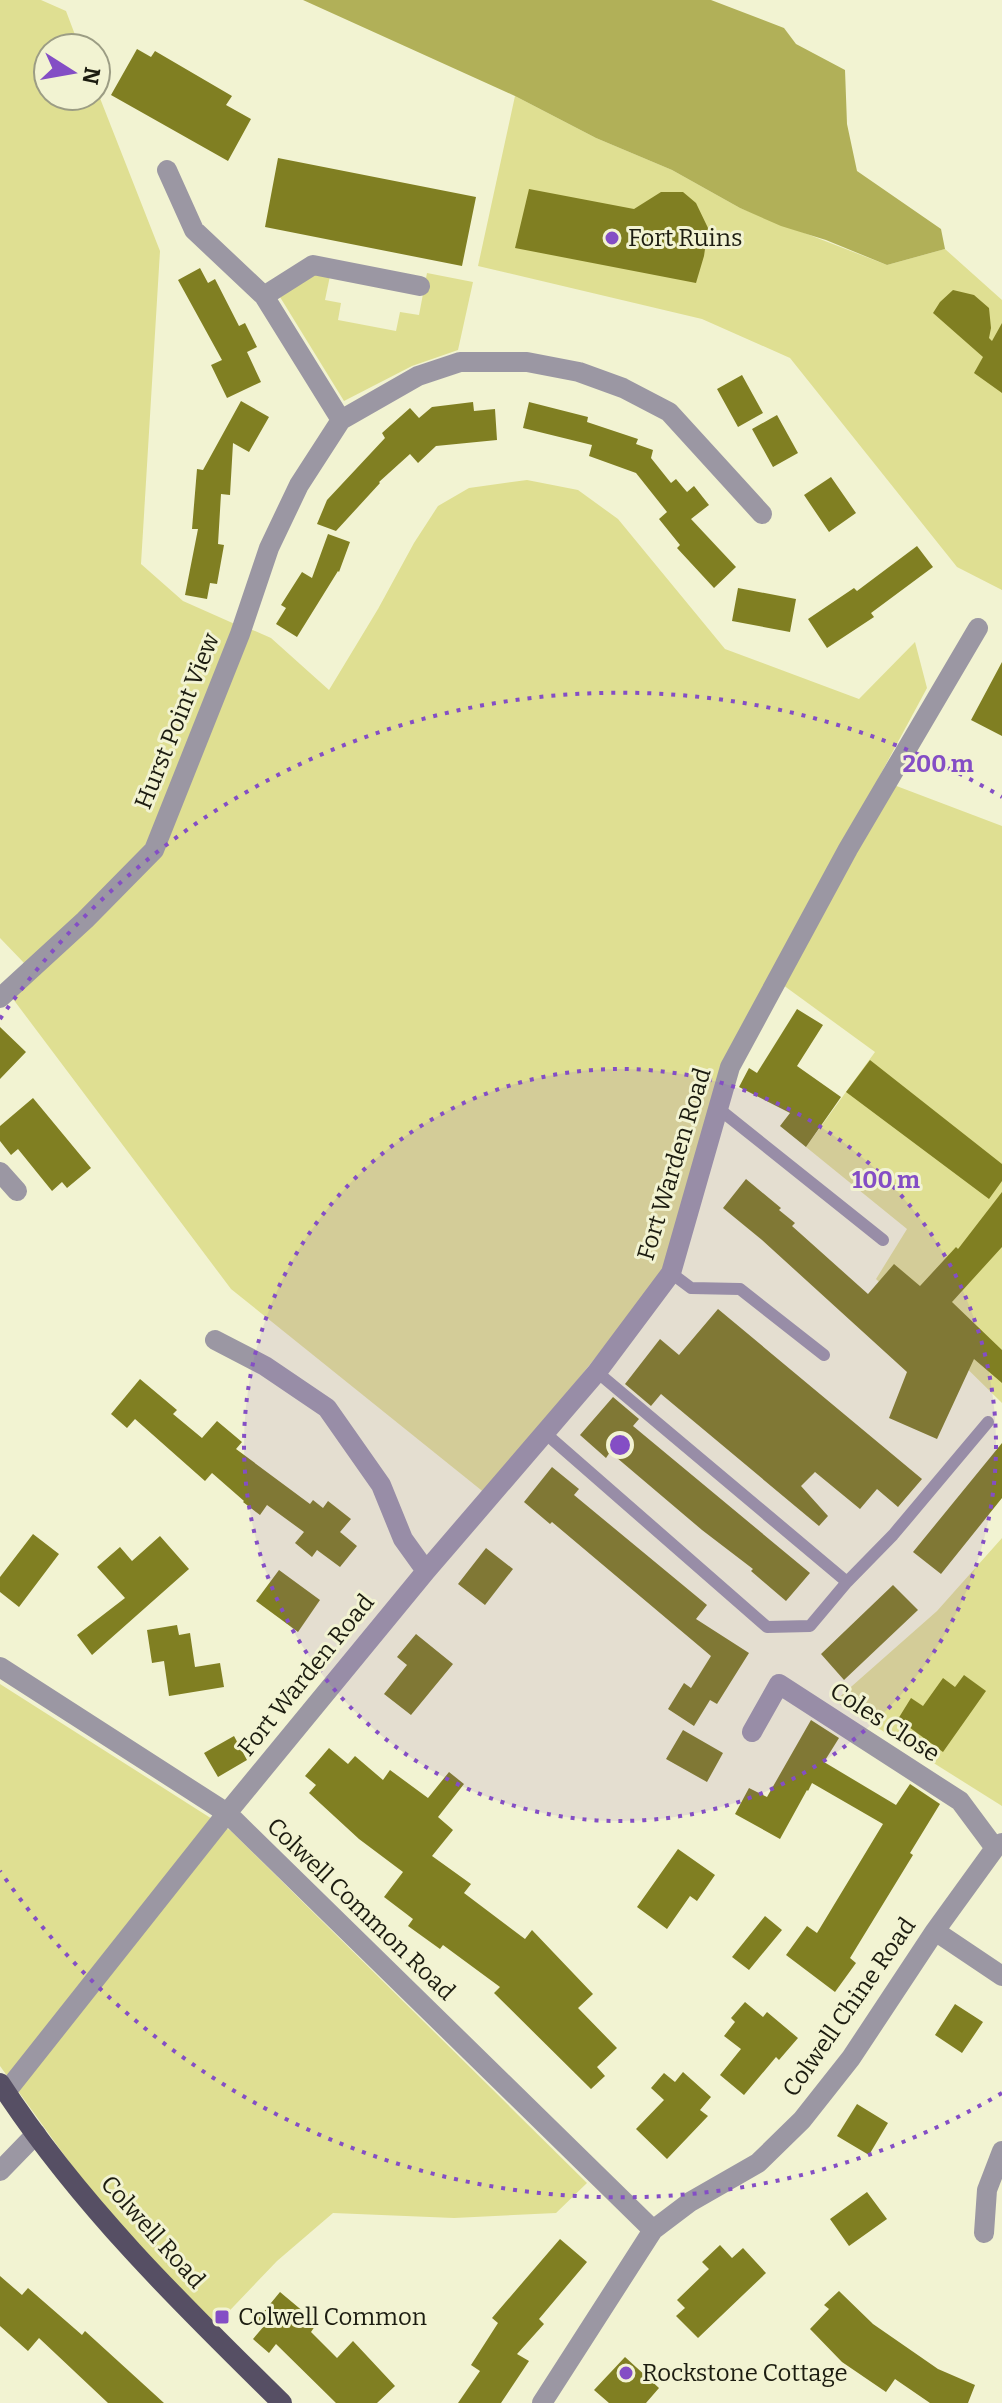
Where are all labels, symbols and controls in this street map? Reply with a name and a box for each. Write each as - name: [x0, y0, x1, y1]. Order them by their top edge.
- north arrow: [32, 32, 112, 112]
- text: N: [76, 65, 106, 87]
- place label: Fort Ruins: [628, 224, 742, 252]
- marker: Fort Ruins: [603, 229, 621, 247]
- street label: Hurst Point View: [129, 628, 225, 813]
- text: 200 m: [902, 750, 974, 778]
- street label: Fort Warden Road: [631, 1064, 717, 1264]
- text: 100 m: [852, 1166, 920, 1194]
- centre of rings: [606, 1431, 634, 1459]
- street label: Fort Warden Road: [232, 1589, 380, 1761]
- street label: Coles Close: [825, 1676, 945, 1768]
- street label: Colwell Common Road: [261, 1812, 461, 2006]
- street label: Colwell Chine Road: [777, 1912, 921, 2102]
- street label: Colwell Road: [95, 2170, 211, 2294]
- place label: Colwell Common: [238, 2303, 427, 2331]
- marker: Colwell Common: [213, 2308, 231, 2326]
- place label: Rockstone Cottage: [642, 2359, 848, 2387]
- marker: Rockstone Cottage: [617, 2364, 635, 2382]

